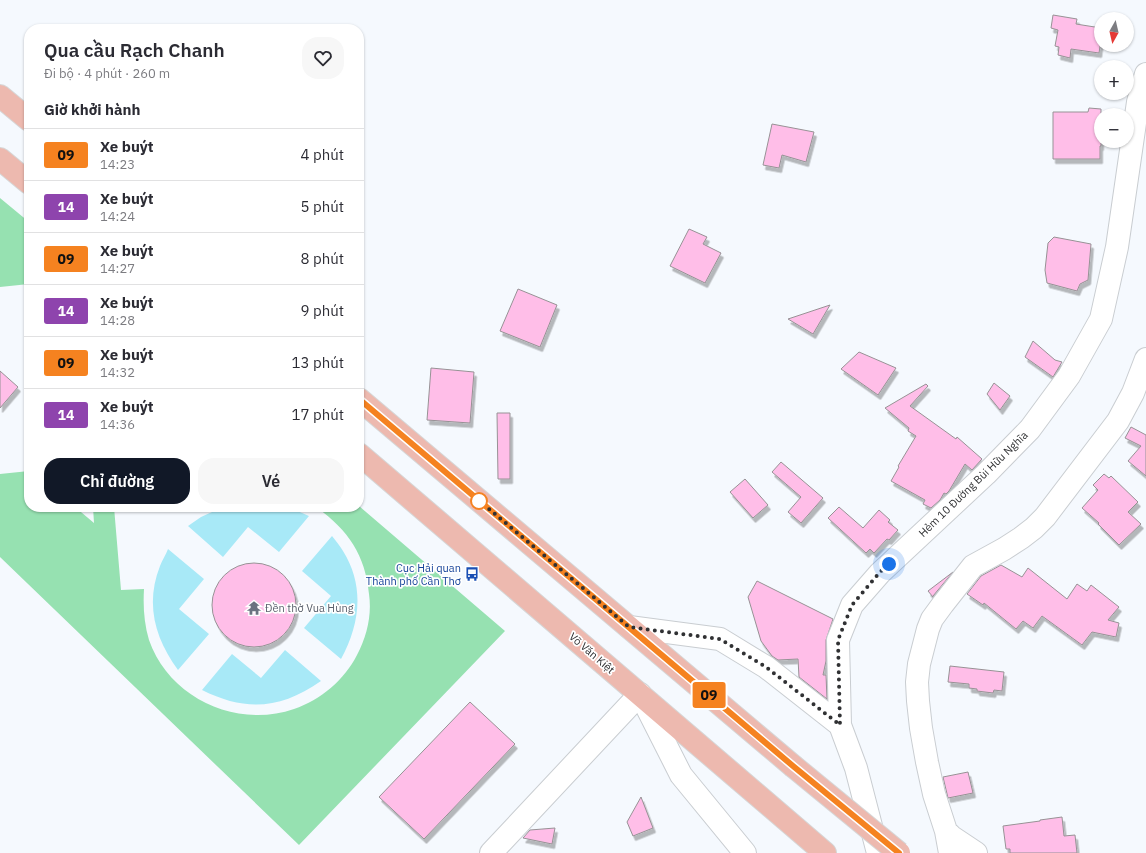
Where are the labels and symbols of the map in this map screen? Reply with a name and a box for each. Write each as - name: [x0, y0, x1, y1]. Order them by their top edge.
- north arrow: [1094, 12, 1134, 52]
- street label: Hẻm 10 Đường Bùi Hữu Nghĩa: [915, 428, 1031, 540]
- unlabelled marker: [470, 492, 488, 510]
- your location: [879, 554, 899, 574]
- place label: Cục Hải quan Thành phố Cần Thơ: [366, 561, 461, 588]
- bus stop icon: Cục Hải quan Thành phố Cần Thơ: [464, 566, 480, 582]
- temple icon: Đền thờ Vua Hùng: [246, 600, 262, 616]
- place label: Đền thờ Vua Hùng: [265, 601, 354, 615]
- street label: Võ Văn Kiệt: [566, 629, 618, 677]
- line badge: 09: [691, 682, 727, 708]

